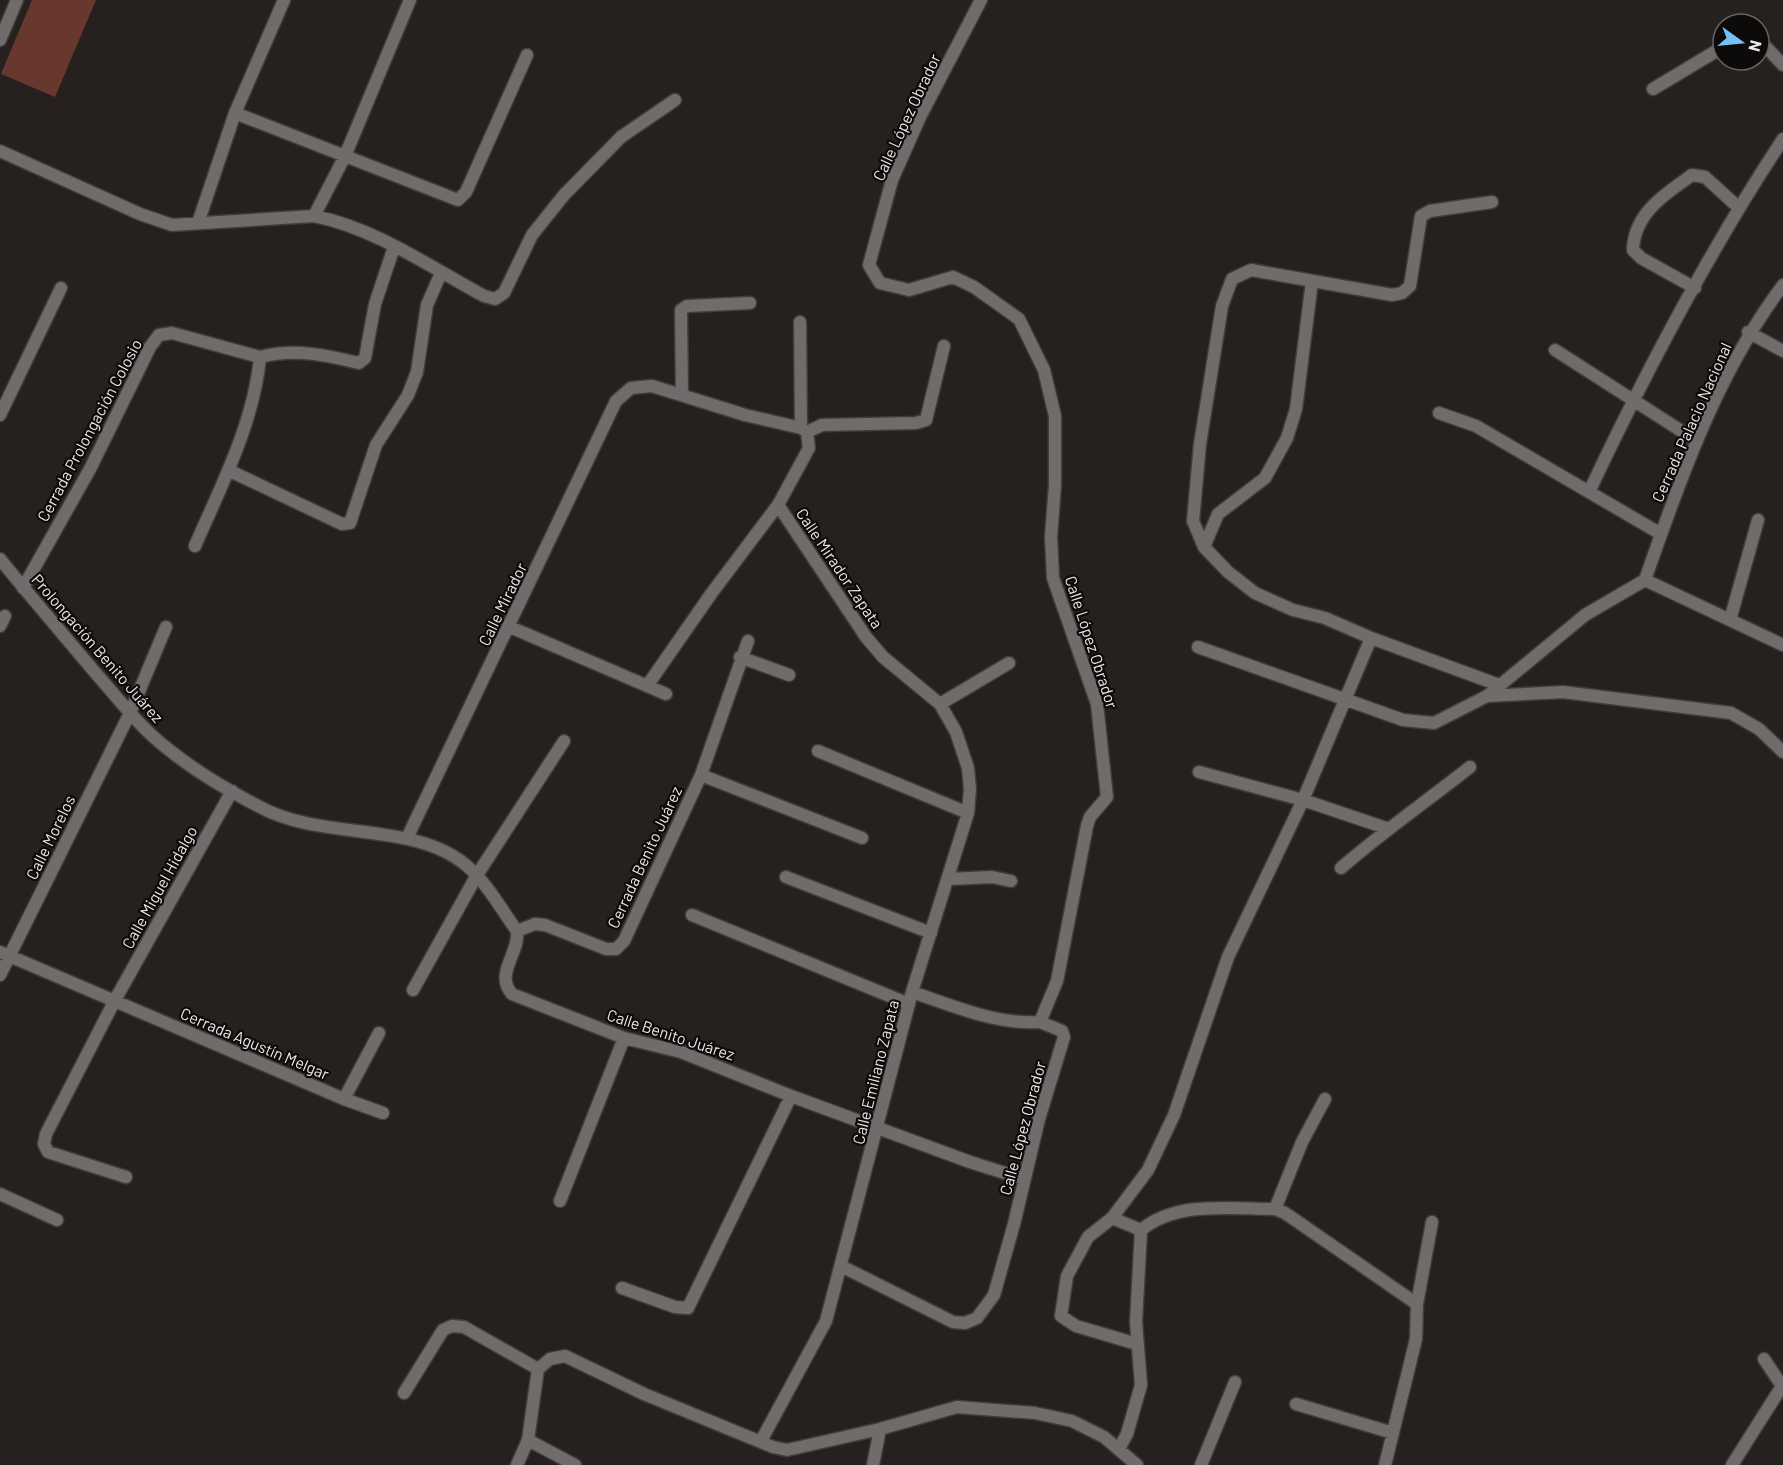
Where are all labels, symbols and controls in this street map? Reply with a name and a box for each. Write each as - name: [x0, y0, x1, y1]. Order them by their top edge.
- north arrow: [1711, 12, 1771, 72]
- text: N: [1745, 38, 1767, 54]
- street label: Calle López Obrador: [868, 50, 944, 184]
- street label: Cerrada Prolongación Colosio: [33, 336, 145, 524]
- street label: Cerrada Palacio Nacional: [1647, 339, 1735, 505]
- street label: Calle Mirador Zapata: [793, 504, 887, 632]
- street label: Calle Mirador: [474, 559, 530, 648]
- street label: Prolongación Benito Juárez: [28, 570, 168, 726]
- street label: Calle López Obrador: [1062, 573, 1122, 711]
- street label: Cerrada Benito Juárez: [603, 783, 685, 931]
- street label: Calle Morelos: [21, 792, 79, 882]
- street label: Calle Miguel Hidalgo: [117, 822, 201, 952]
- street label: Calle Emiliano Zapata: [848, 998, 902, 1146]
- street label: Cerrada Agustín Melgar: [178, 1003, 332, 1083]
- street label: Calle Benito Juárez: [605, 1004, 737, 1064]
- street label: Calle López Obrador: [995, 1059, 1049, 1197]

